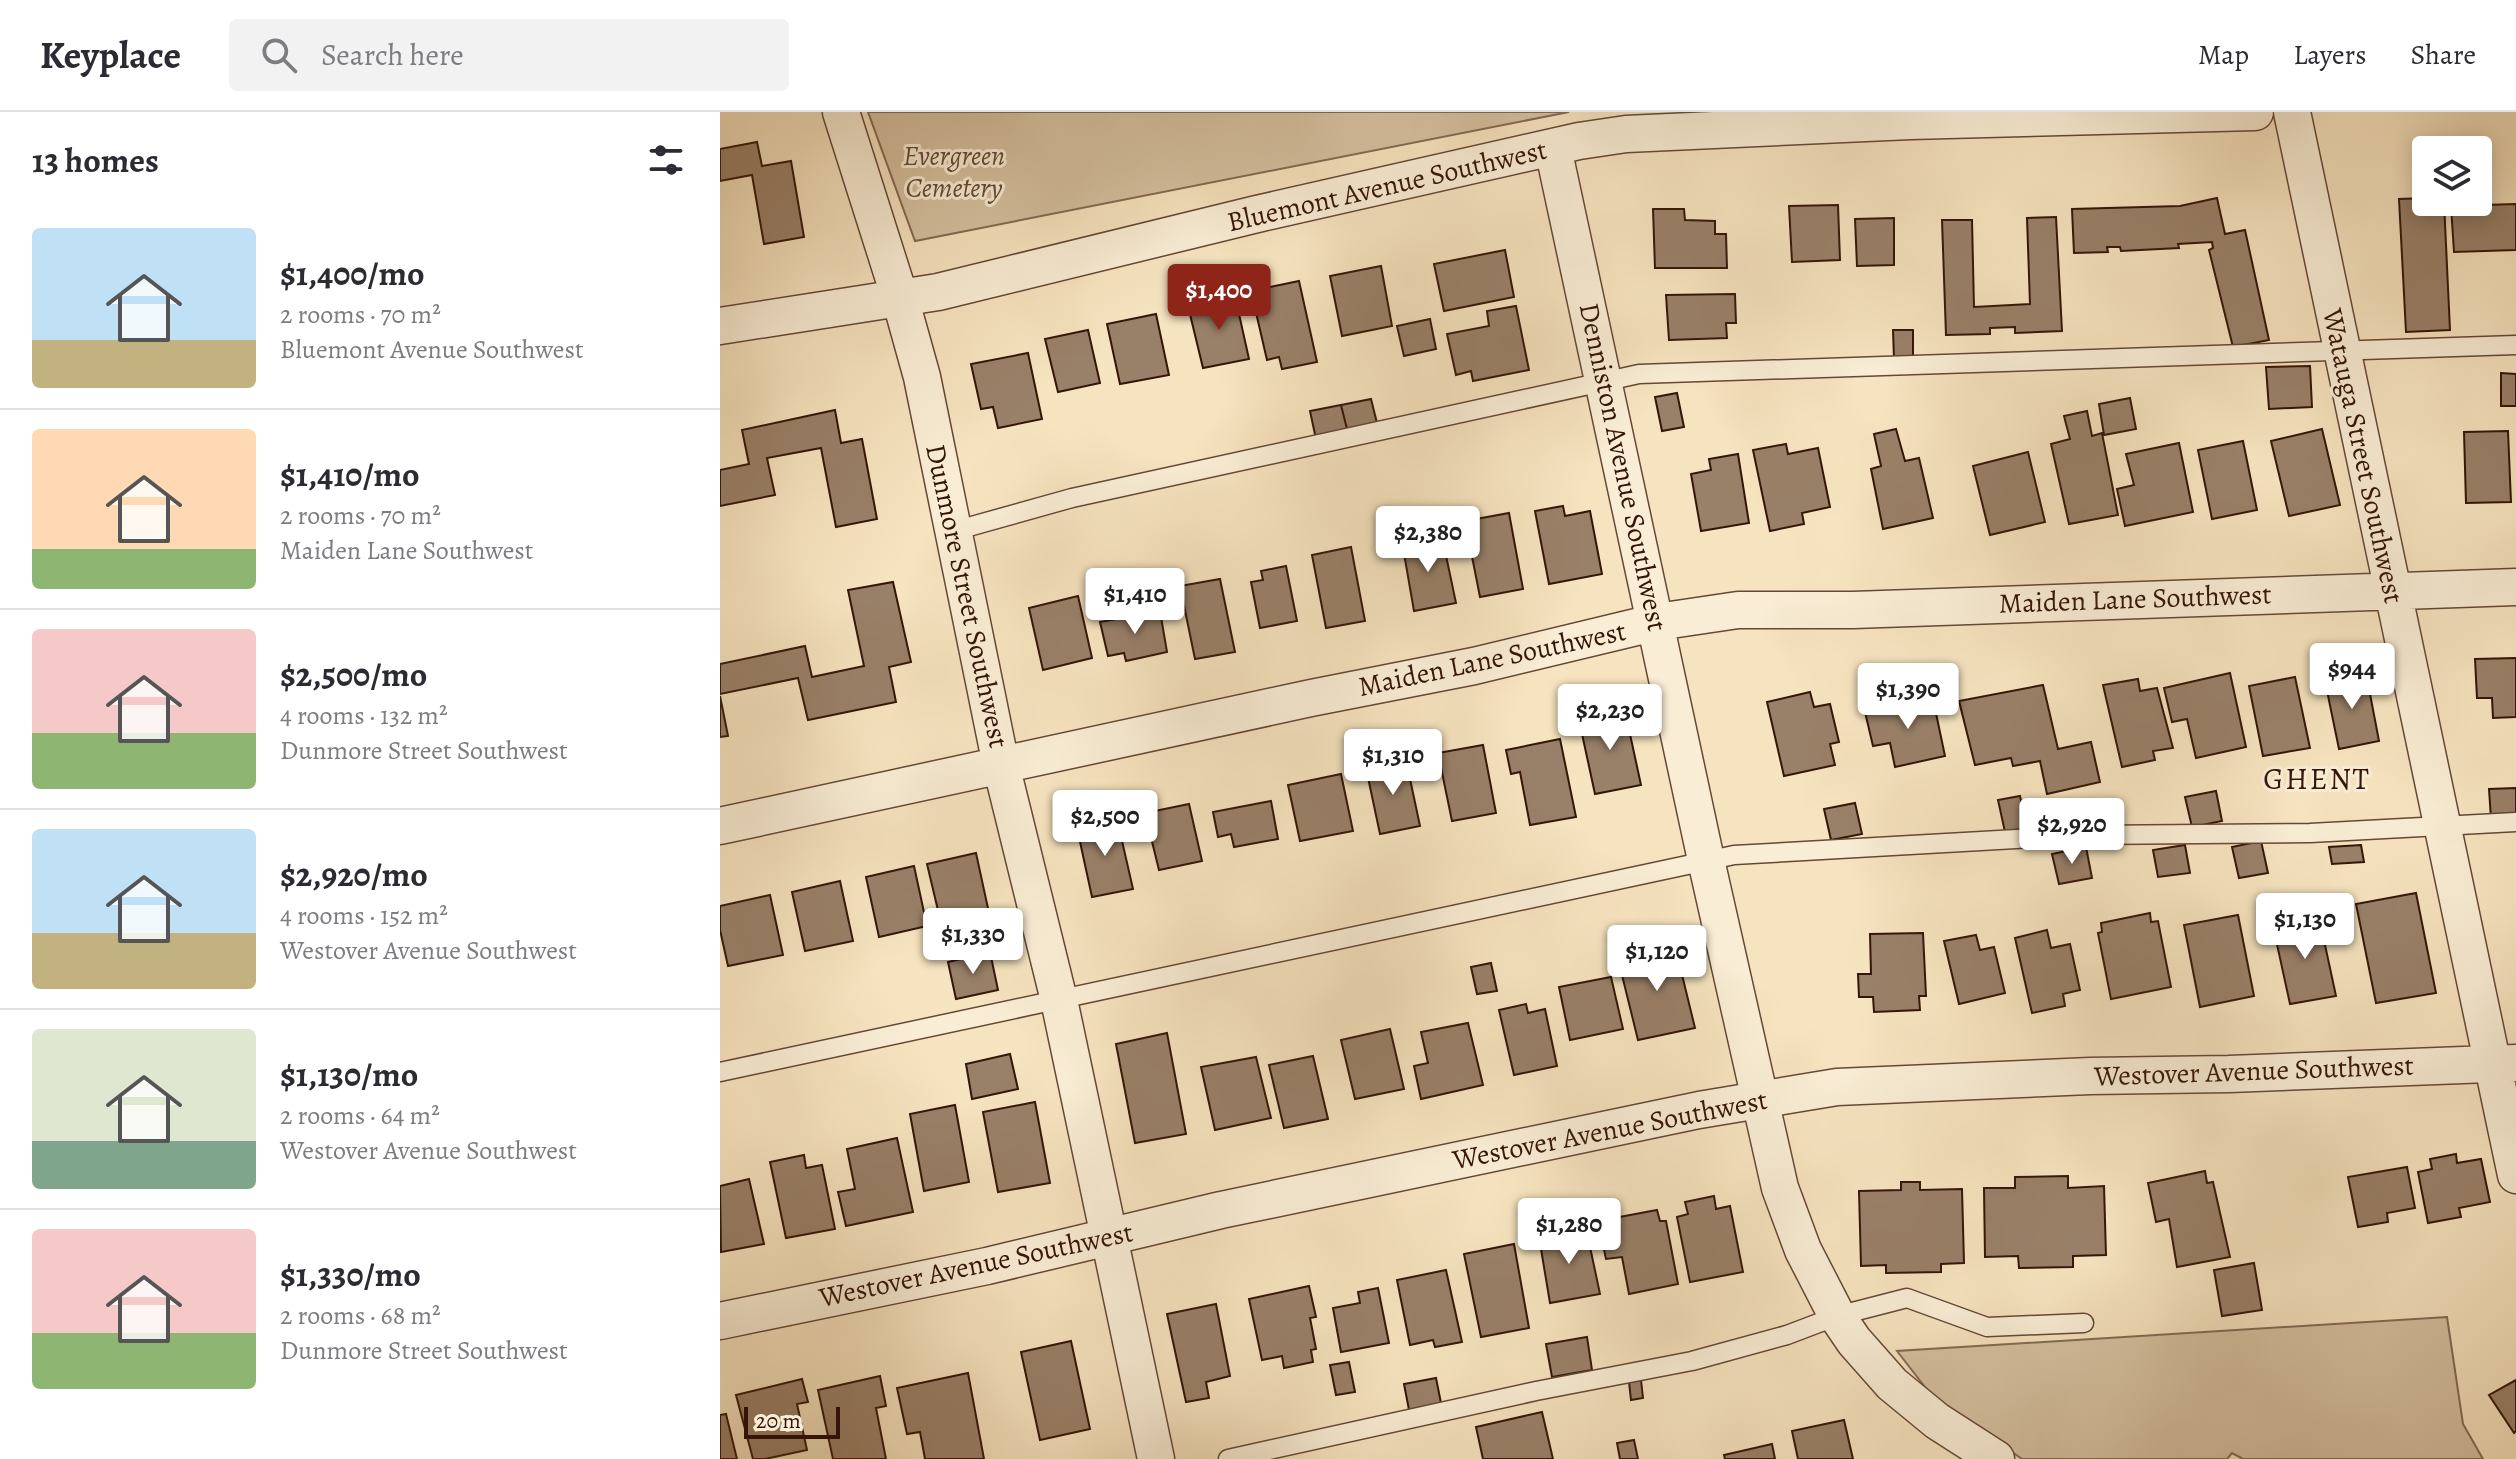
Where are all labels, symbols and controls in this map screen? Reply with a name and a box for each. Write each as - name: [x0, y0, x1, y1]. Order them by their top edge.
- search box: [229, 19, 789, 91]
- text: Keyplace: [40, 29, 181, 81]
- icon: search: [257, 33, 301, 77]
- text: Search here: [321, 35, 464, 75]
- text: Map: [2198, 36, 2249, 74]
- text: Layers: [2293, 36, 2366, 74]
- text: Share: [2410, 36, 2476, 74]
- street label: Bluemont Avenue Southwest: [1223, 131, 1551, 241]
- map controls: [2412, 136, 2492, 216]
- button: layers: [2412, 136, 2492, 216]
- text: 13 homes: [32, 137, 159, 184]
- park label: Evergreen Cemetery: [903, 137, 1005, 207]
- icon: filters: [644, 138, 688, 182]
- text: $1,400/mo: [280, 250, 425, 297]
- icon: home: [96, 260, 192, 356]
- pin: $1,400: [1154, 264, 1284, 332]
- text: $1,400: [1186, 272, 1252, 307]
- text: 2 rooms · 70 m²: [280, 297, 441, 332]
- street label: Denniston Avenue Southwest: [1570, 299, 1676, 635]
- street label: Watauga Street Southwest: [2313, 304, 2413, 607]
- text: Bluemont Avenue Southwest: [280, 332, 584, 367]
- street label: Dunmore Street Southwest: [916, 441, 1018, 751]
- text: $1,410/mo: [280, 451, 420, 498]
- icon: home: [96, 461, 192, 557]
- text: 2 rooms · 70 m²: [280, 498, 441, 533]
- pin: $2,380: [1363, 506, 1493, 574]
- text: $2,380: [1394, 514, 1462, 549]
- text: Maiden Lane Southwest: [280, 533, 533, 568]
- pin: $1,410: [1070, 568, 1200, 636]
- street label: Maiden Lane Southwest: [1998, 575, 2272, 623]
- text: $1,410: [1103, 576, 1167, 611]
- street label: Maiden Lane Southwest: [1355, 612, 1629, 706]
- pin: $944: [2305, 643, 2399, 711]
- text: $2,500/mo: [280, 651, 427, 698]
- text: $944: [2328, 651, 2376, 686]
- icon: home: [96, 661, 192, 757]
- pin: $1,390: [1843, 663, 1973, 731]
- text: $1,390: [1876, 671, 1940, 706]
- pin: $2,230: [1545, 684, 1675, 752]
- text: $2,230: [1576, 692, 1644, 727]
- text: 4 rooms · 132 m²: [280, 698, 447, 733]
- pin: $1,310: [1328, 729, 1458, 797]
- text: Dunmore Street Southwest: [280, 733, 568, 768]
- text: $1,310: [1362, 737, 1424, 772]
- district label: GHENT: [2263, 759, 2371, 799]
- pin: $2,500: [1040, 790, 1170, 858]
- text: $2,500: [1071, 798, 1139, 833]
- pin: $2,920: [2007, 798, 2137, 866]
- text: $2,920: [2037, 806, 2107, 841]
- text: $2,920/mo: [280, 851, 428, 898]
- icon: home: [96, 861, 192, 957]
- pin: $1,130: [2240, 893, 2370, 961]
- text: 4 rooms · 152 m²: [280, 898, 448, 933]
- text: $1,130: [2274, 901, 2336, 936]
- pin: $1,330: [908, 908, 1038, 976]
- text: $1,330: [941, 916, 1005, 951]
- pin: $1,120: [1592, 925, 1722, 993]
- text: Westover Avenue Southwest: [280, 933, 577, 968]
- text: $1,120: [1625, 933, 1689, 968]
- street label: Westover Avenue Southwest: [2093, 1046, 2414, 1096]
- text: $1,130/mo: [280, 1051, 418, 1098]
- icon: home: [96, 1061, 192, 1157]
- street label: Westover Avenue Southwest: [1449, 1081, 1771, 1179]
- text: 2 rooms · 64 m²: [280, 1098, 440, 1133]
- text: Westover Avenue Southwest: [280, 1133, 577, 1168]
- pin: $1,280: [1504, 1198, 1634, 1266]
- text: $1,280: [1536, 1206, 1602, 1241]
- street label: Westover Avenue Southwest: [815, 1213, 1136, 1317]
- text: $1,330/mo: [280, 1251, 421, 1298]
- icon: home: [96, 1261, 192, 1357]
- text: 2 rooms · 68 m²: [280, 1298, 441, 1333]
- text: Dunmore Street Southwest: [280, 1333, 568, 1368]
- scale bar: [744, 1403, 840, 1439]
- text: 20 m: [756, 1406, 801, 1436]

